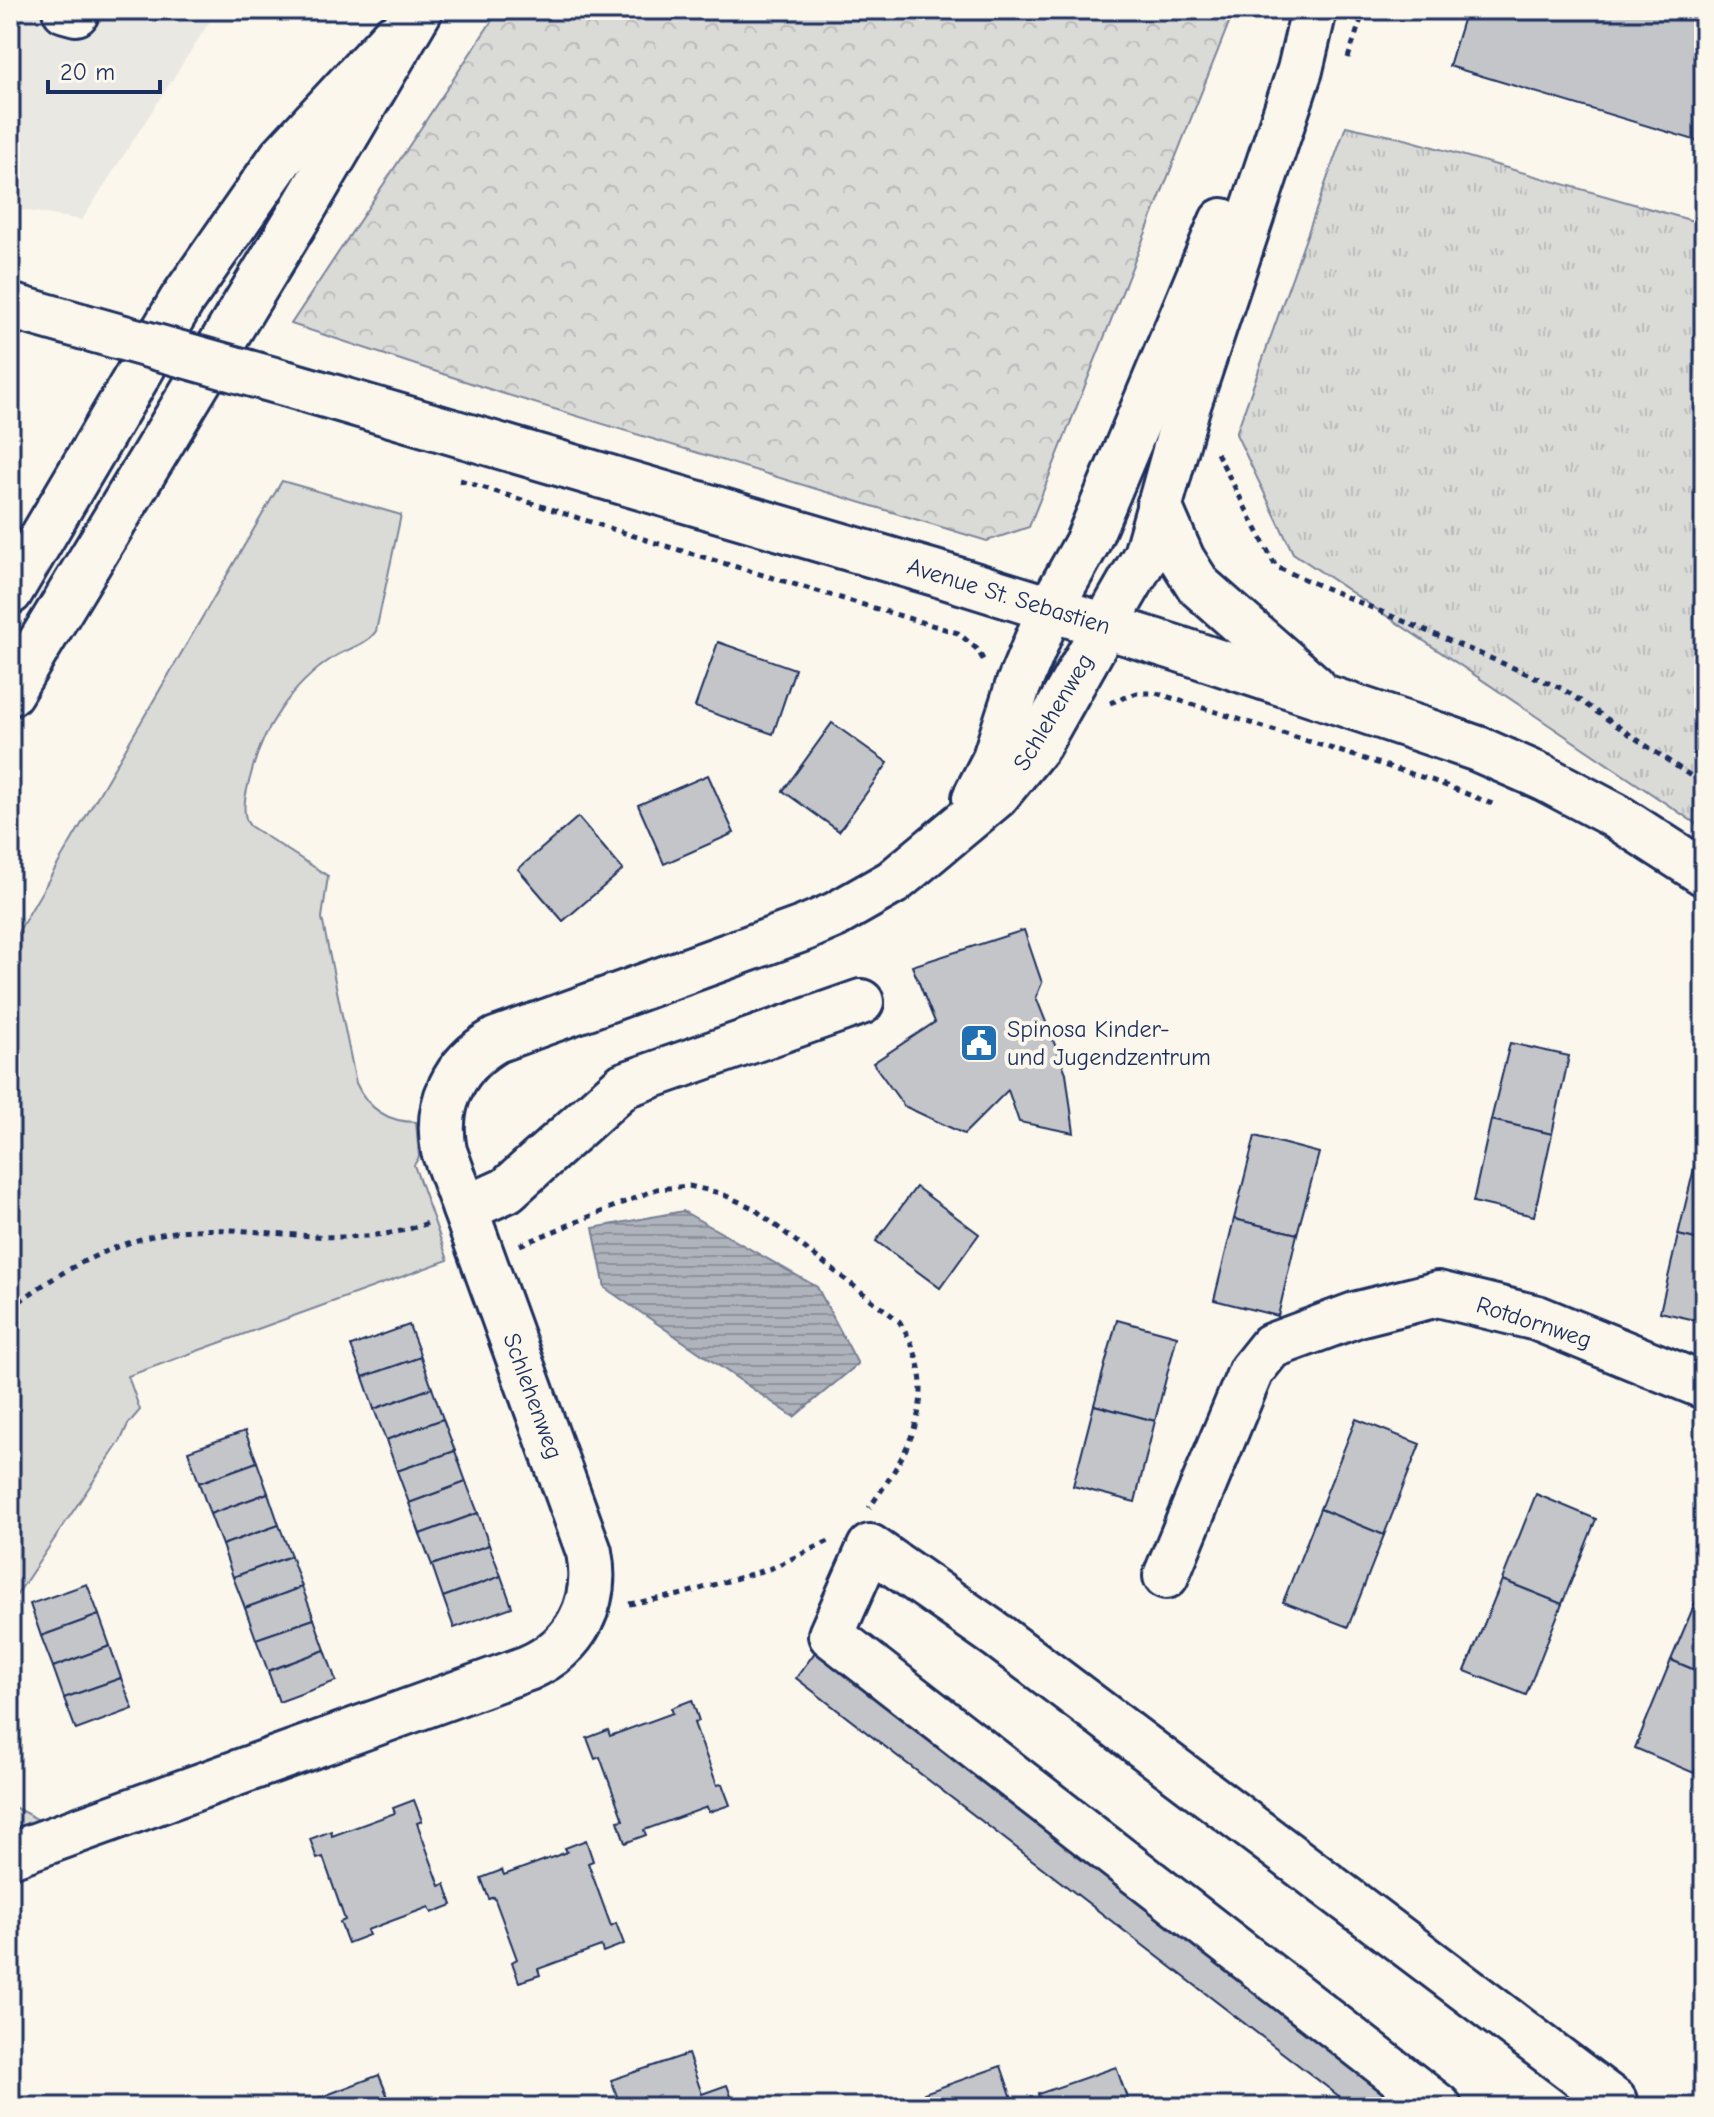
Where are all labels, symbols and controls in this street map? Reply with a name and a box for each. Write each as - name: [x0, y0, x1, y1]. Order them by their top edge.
- scale bar: [48, 44, 160, 94]
- text: 20 m: [60, 58, 115, 86]
- street label: Avenue St. Sebastien: [904, 552, 1114, 640]
- street label: Schlehenweg: [1007, 648, 1099, 776]
- place label: Spinosa Kinder- und Jugendzentrum: [1007, 1015, 1211, 1071]
- public building icon: Spinosa Kinder- und Jugendzentrum: [958, 1022, 1000, 1064]
- street label: Rotdornweg: [1473, 1290, 1595, 1354]
- street label: Schlehenweg: [497, 1329, 569, 1463]

